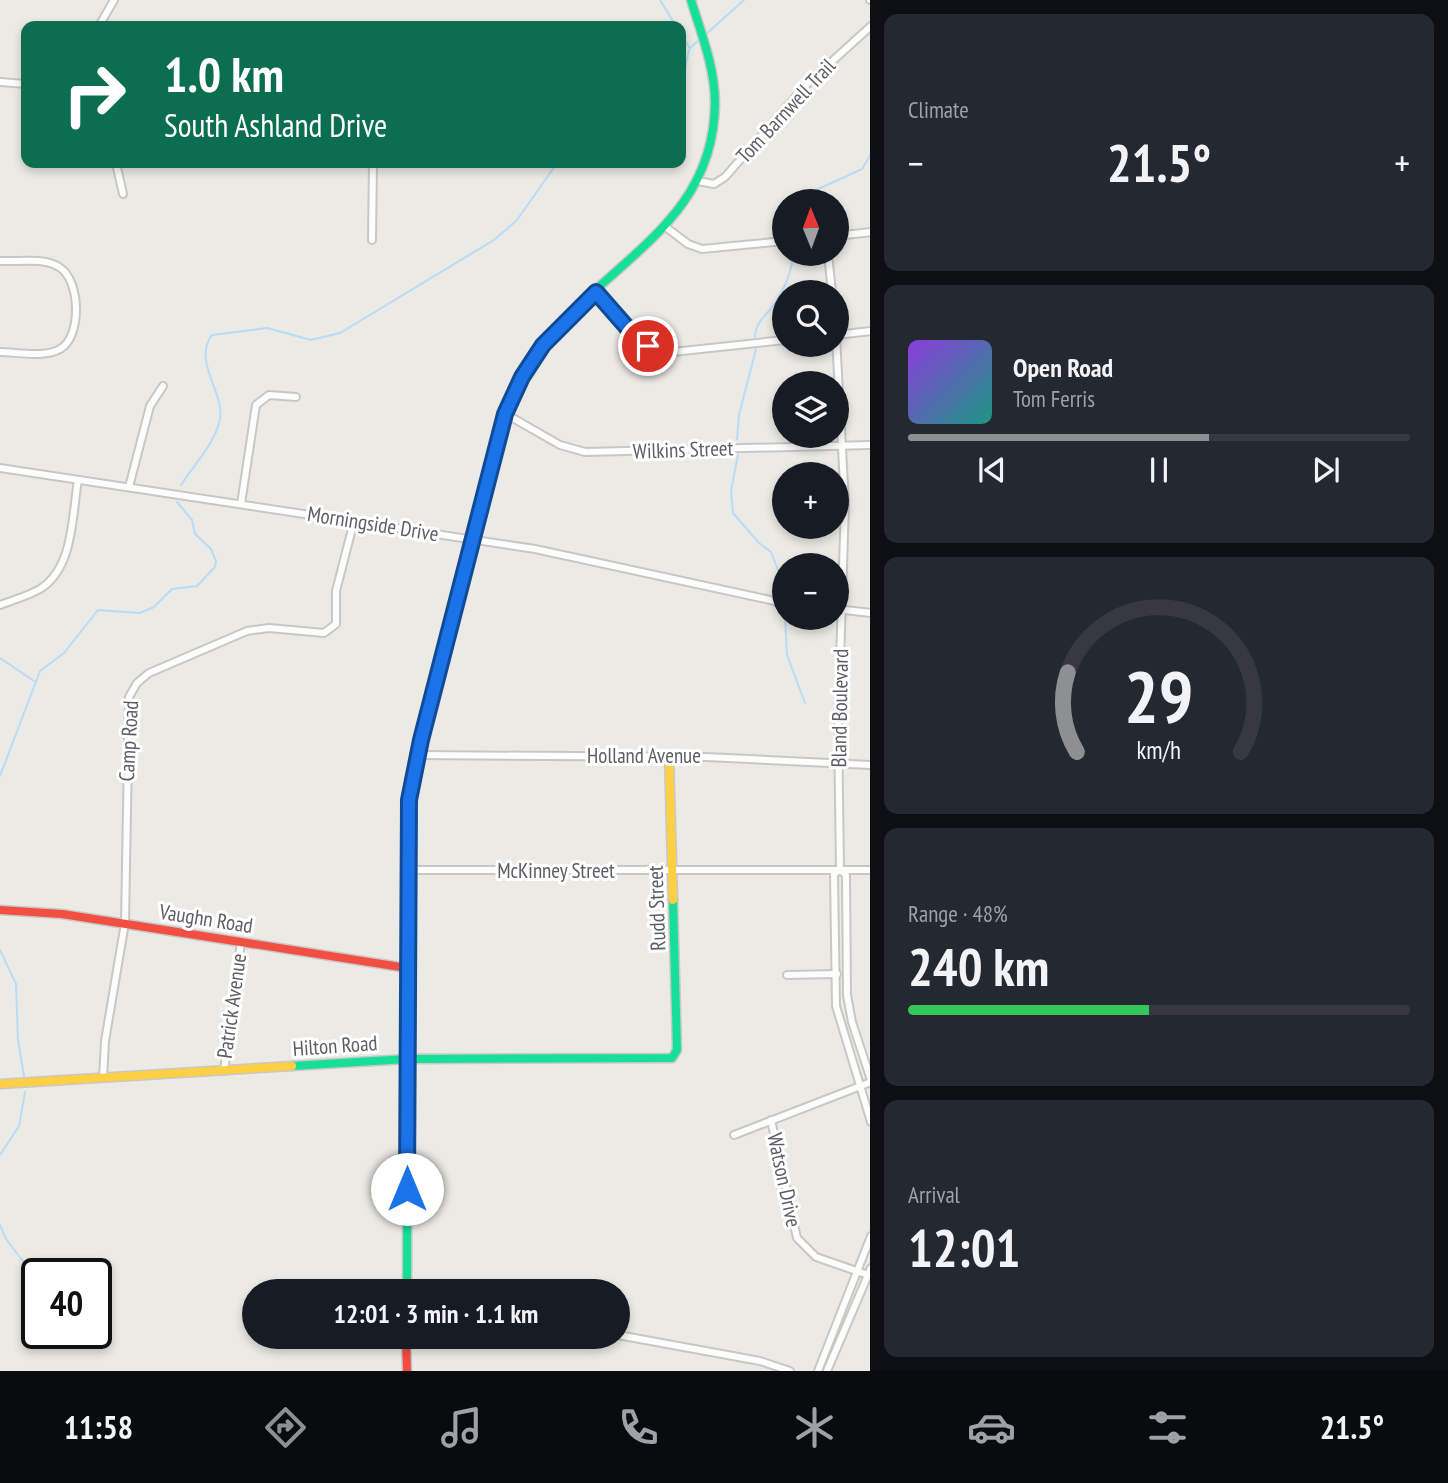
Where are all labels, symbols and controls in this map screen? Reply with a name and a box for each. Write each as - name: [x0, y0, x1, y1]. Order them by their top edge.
- text: 1.0 km: [164, 42, 284, 106]
- icon: right: [49, 49, 140, 140]
- street label: Tom Barnwell Trail: [730, 53, 841, 169]
- text: Climate: [908, 95, 969, 124]
- text: South Ashland Drive: [164, 104, 387, 146]
- text: 21.5°: [1107, 129, 1211, 196]
- text: −: [908, 138, 924, 187]
- text: +: [1394, 138, 1410, 187]
- north arrow: [772, 189, 849, 266]
- map controls: [772, 189, 849, 630]
- button: search: [772, 280, 849, 357]
- pin: [618, 316, 678, 376]
- icon: arrive: [629, 327, 667, 365]
- text: Open Road: [1013, 351, 1113, 384]
- button: layers: [772, 371, 849, 448]
- text: Tom Ferris: [1013, 384, 1095, 413]
- street label: Wilkins Street: [632, 434, 734, 465]
- icon: previous: [973, 451, 1011, 489]
- icon: pause: [1140, 451, 1178, 489]
- icon: next: [1307, 451, 1345, 489]
- button: +: [772, 462, 849, 539]
- street label: Morningside Drive: [306, 500, 441, 547]
- button: −: [772, 553, 849, 630]
- street label: Bland Boulevard: [825, 648, 854, 768]
- text: 29: [1124, 648, 1194, 742]
- street label: Camp Road: [113, 700, 144, 782]
- text: km/h: [1137, 733, 1181, 765]
- street label: Holland Avenue: [587, 742, 701, 769]
- street label: McKinney Street: [497, 857, 615, 884]
- street label: Rudd Street: [642, 865, 671, 951]
- street label: Vaughn Road: [156, 898, 255, 939]
- text: Range · 48%: [908, 899, 1008, 928]
- text: 240 km: [908, 933, 1049, 1000]
- street label: Patrick Avenue: [211, 952, 252, 1060]
- street label: Hilton Road: [292, 1029, 378, 1062]
- street label: Watson Drive: [761, 1130, 808, 1229]
- position arrow: [370, 1152, 444, 1226]
- text: Arrival: [908, 1180, 960, 1209]
- text: 12:01: [908, 1214, 1020, 1281]
- speed limit sign: 40: [21, 1258, 112, 1349]
- text: 12:01 · 3 min · 1.1 km: [334, 1297, 538, 1330]
- icon: directions: [261, 1403, 310, 1452]
- icon: music: [437, 1403, 486, 1452]
- icon: phone: [614, 1403, 663, 1452]
- icon: climate: [790, 1403, 839, 1452]
- icon: car: [967, 1403, 1016, 1452]
- icon: filters: [1143, 1403, 1192, 1452]
- text: 11:58: [64, 1406, 133, 1448]
- text: 21.5°: [1320, 1406, 1384, 1448]

